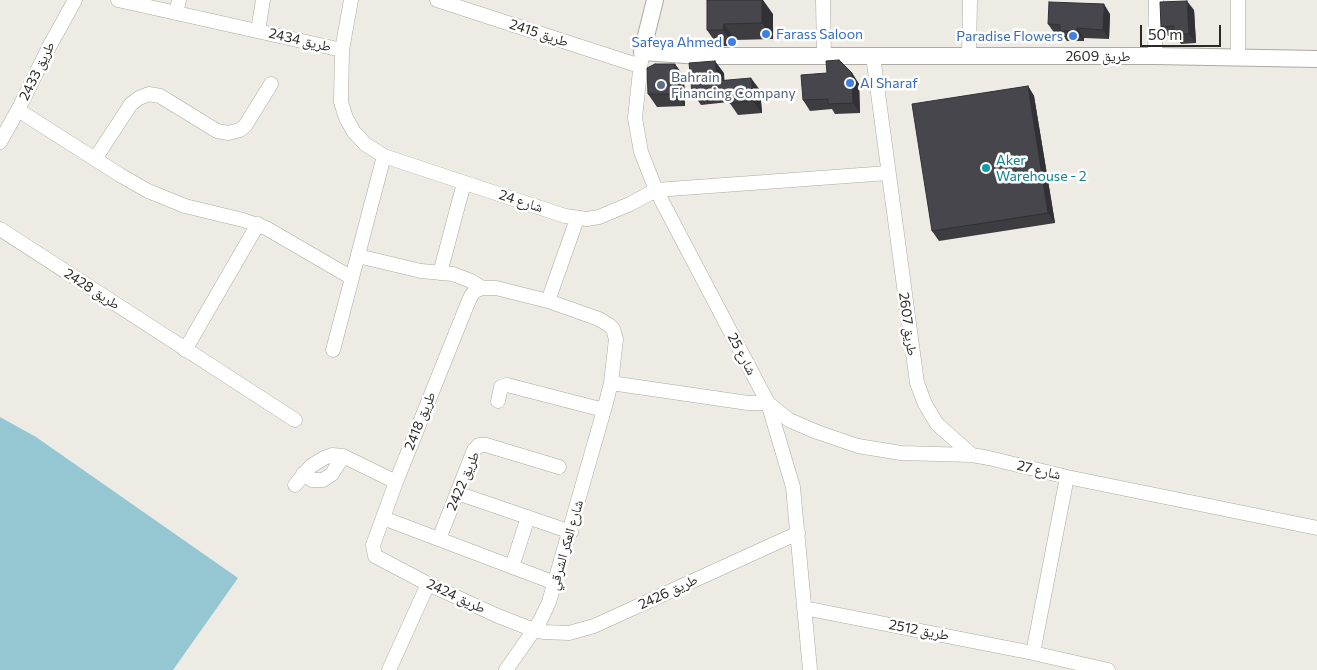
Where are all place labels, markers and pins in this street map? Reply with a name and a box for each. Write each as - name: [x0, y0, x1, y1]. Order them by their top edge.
- place label: Farass Saloon: [776, 26, 863, 42]
- marker: Farass Saloon: [760, 28, 772, 40]
- place label: Paradise Flowers: [956, 28, 1063, 44]
- marker: Paradise Flowers: [1067, 30, 1079, 42]
- place label: Safeya Ahmed: [632, 34, 722, 50]
- marker: Safeya Ahmed: [726, 36, 738, 48]
- place label: Bahrain Financing Company: [671, 69, 796, 102]
- place label: Al Sharaf: [860, 75, 918, 91]
- marker: Al Sharaf: [844, 77, 856, 89]
- marker: Bahrain Financing Company: [655, 79, 667, 91]
- place label: Aker Warehouse - 2: [996, 152, 1087, 184]
- marker: Aker Warehouse - 2: [980, 162, 992, 174]

